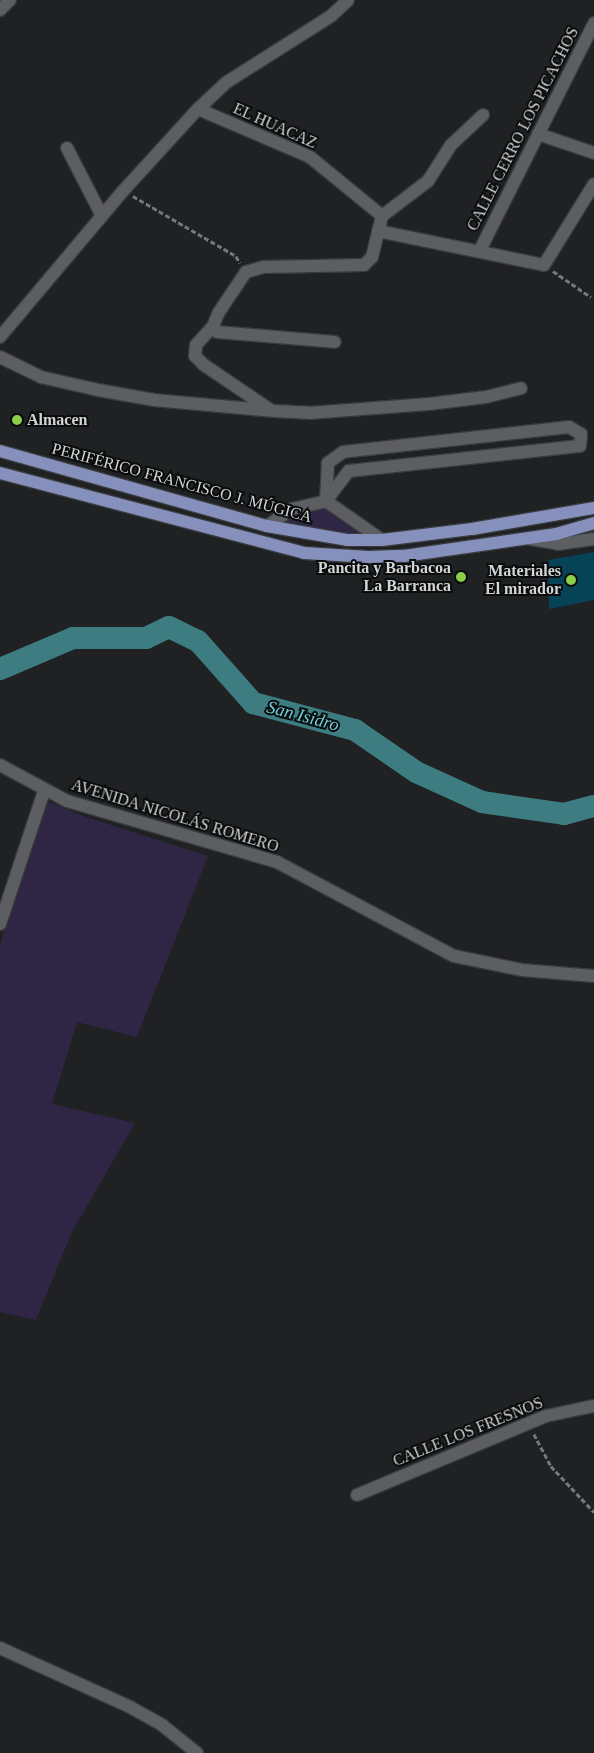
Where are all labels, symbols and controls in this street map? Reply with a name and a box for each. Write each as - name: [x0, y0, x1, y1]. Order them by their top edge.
- street label: CALLE CERRO LOS PICACHOS: [463, 24, 583, 234]
- street label: EL HUACAZ: [230, 99, 320, 153]
- place label: Almacen: [27, 410, 87, 430]
- marker: Almacen: [11, 414, 23, 426]
- street label: PERIFÉRICO FRANCISCO J. MÚGICA: [50, 439, 314, 527]
- place label: Pancita y Barbacoa La Barranca: [318, 558, 451, 596]
- place label: Materiales El mirador: [485, 561, 561, 599]
- marker: Pancita y Barbacoa La Barranca: [455, 571, 467, 583]
- marker: Materiales El mirador: [565, 574, 577, 586]
- water label: San Isidro: [265, 696, 341, 736]
- street label: AVENIDA NICOLÁS ROMERO: [69, 775, 281, 857]
- street label: CALLE LOS FRESNOS: [390, 1393, 546, 1471]

